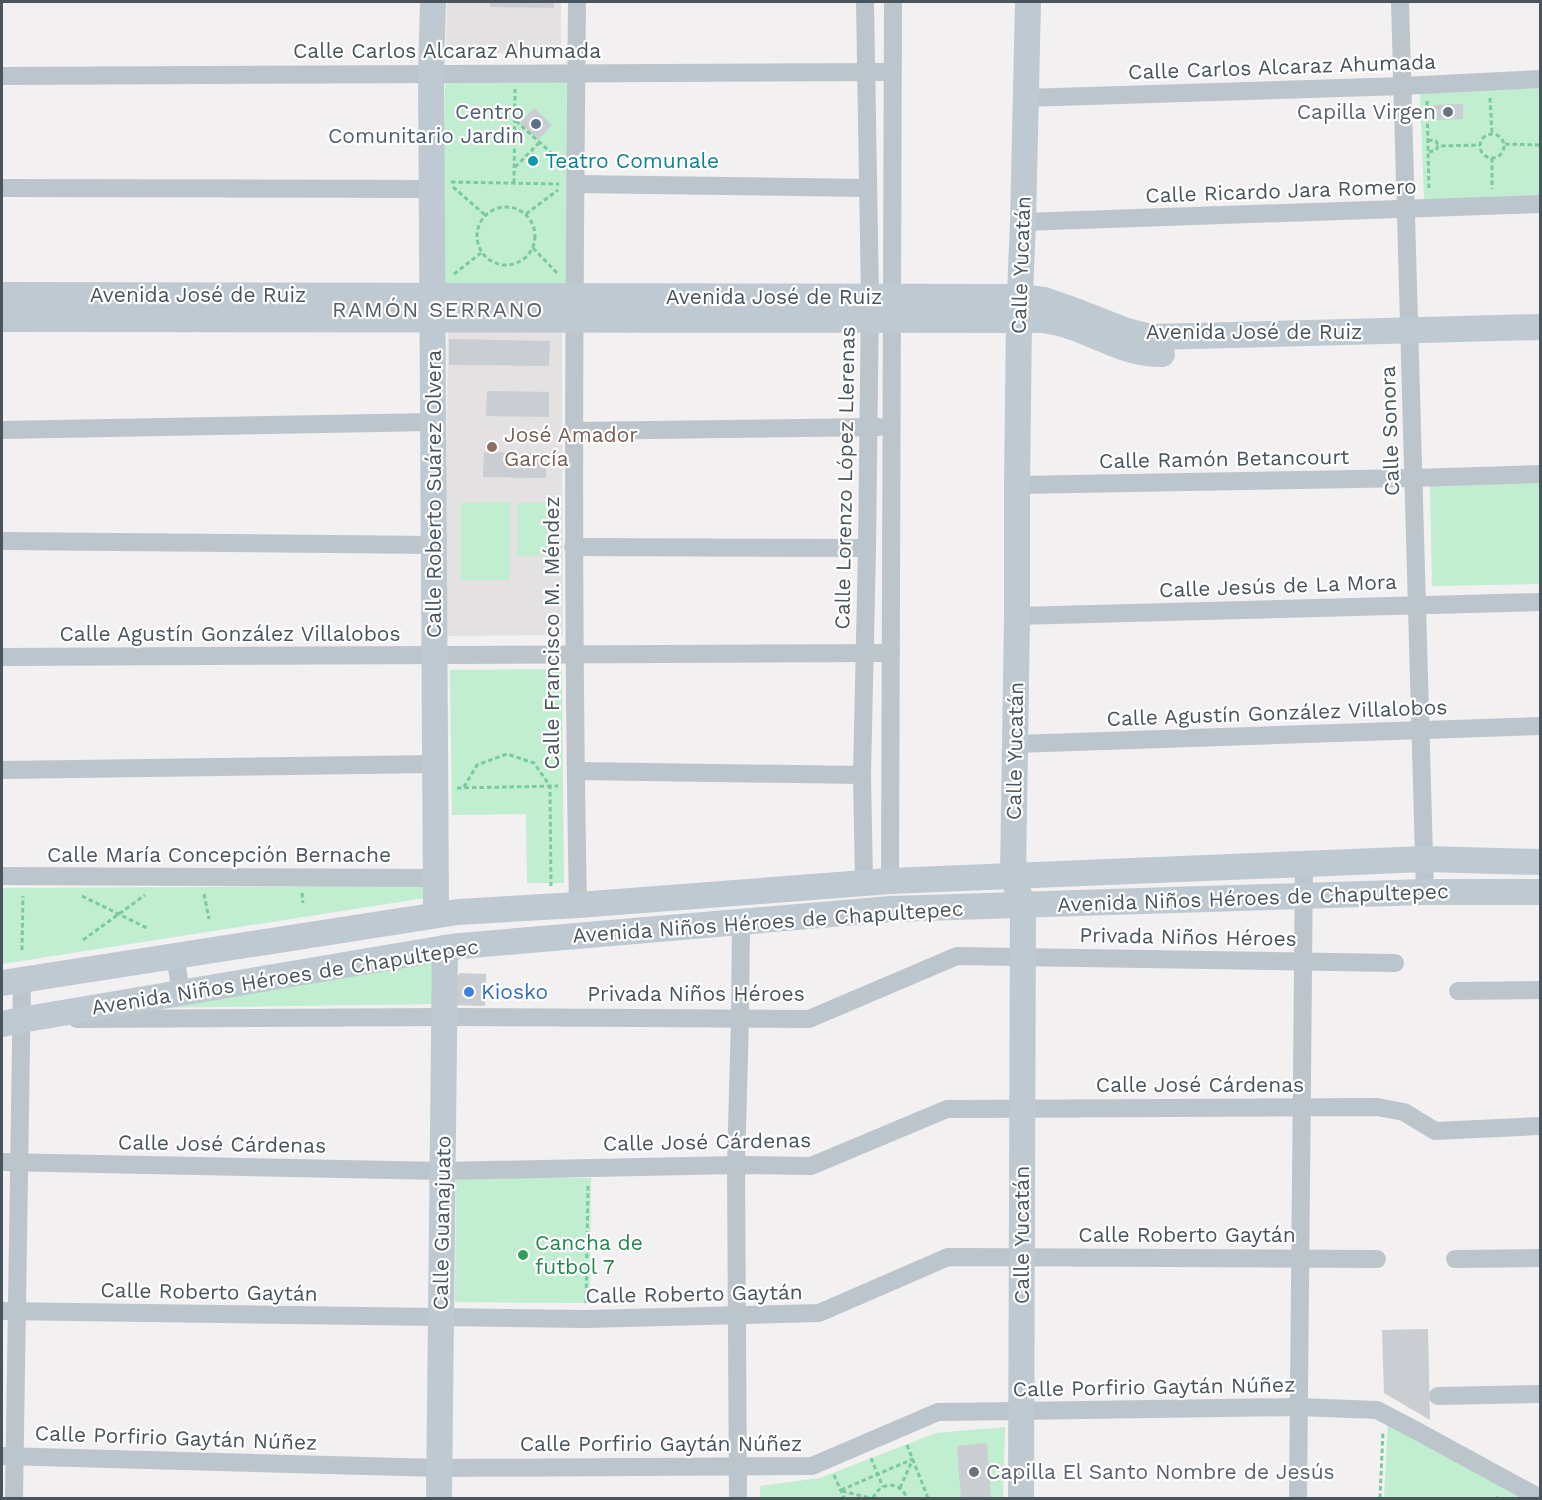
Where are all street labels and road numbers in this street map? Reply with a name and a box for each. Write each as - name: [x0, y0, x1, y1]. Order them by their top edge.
- street label: Calle Carlos Alcaraz Ahumada: [293, 38, 601, 63]
- street label: Calle Carlos Alcaraz Ahumada: [1128, 49, 1436, 84]
- street label: Calle Ricardo Jara Romero: [1145, 173, 1417, 208]
- street label: Calle Yucatán: [1006, 195, 1035, 335]
- street label: Avenida José de Ruiz: [90, 282, 306, 307]
- street label: Avenida José de Ruiz: [666, 284, 882, 309]
- street label: Avenida José de Ruiz: [1146, 319, 1362, 344]
- street label: Calle Lorenzo López Llerenas: [829, 326, 860, 630]
- street label: Calle Roberto Suárez Olvera: [421, 350, 446, 638]
- street label: Calle Sonora: [1375, 365, 1404, 497]
- street label: Calle Ramón Betancourt: [1099, 444, 1350, 473]
- street label: Calle Francisco M. Méndez: [539, 496, 564, 770]
- street label: Calle Jesús de La Mora: [1159, 569, 1398, 602]
- street label: Calle Agustín González Villalobos: [59, 621, 401, 646]
- street label: Calle Yucatán: [1001, 682, 1028, 820]
- street label: Calle Agustín González Villalobos: [1106, 694, 1448, 731]
- street label: Calle María Concepción Bernache: [47, 842, 391, 867]
- street label: Avenida Niños Héroes de Chapultepec: [1057, 878, 1449, 917]
- street label: Avenida Niños Héroes de Chapultepec: [572, 895, 964, 948]
- street label: Privada Niños Héroes: [1079, 922, 1297, 951]
- street label: Avenida Niños Héroes de Chapultepec: [90, 934, 480, 1019]
- street label: Privada Niños Héroes: [587, 981, 805, 1006]
- street label: Calle José Cárdenas: [1096, 1072, 1304, 1097]
- street label: Calle José Cárdenas: [603, 1127, 811, 1156]
- street label: Calle José Cárdenas: [118, 1129, 326, 1158]
- street label: Calle Guanajuato: [427, 1135, 456, 1311]
- street label: Calle Yucatán: [1009, 1166, 1034, 1304]
- street label: Calle Roberto Gaytán: [1078, 1222, 1296, 1247]
- street label: Calle Roberto Gaytán: [100, 1277, 318, 1306]
- street label: Calle Roberto Gaytán: [585, 1279, 803, 1308]
- street label: Calle Porfirio Gaytán Núñez: [1012, 1372, 1296, 1401]
- street label: Calle Porfirio Gaytán Núñez: [34, 1420, 318, 1455]
- street label: Calle Porfirio Gaytán Núñez: [520, 1431, 802, 1456]

